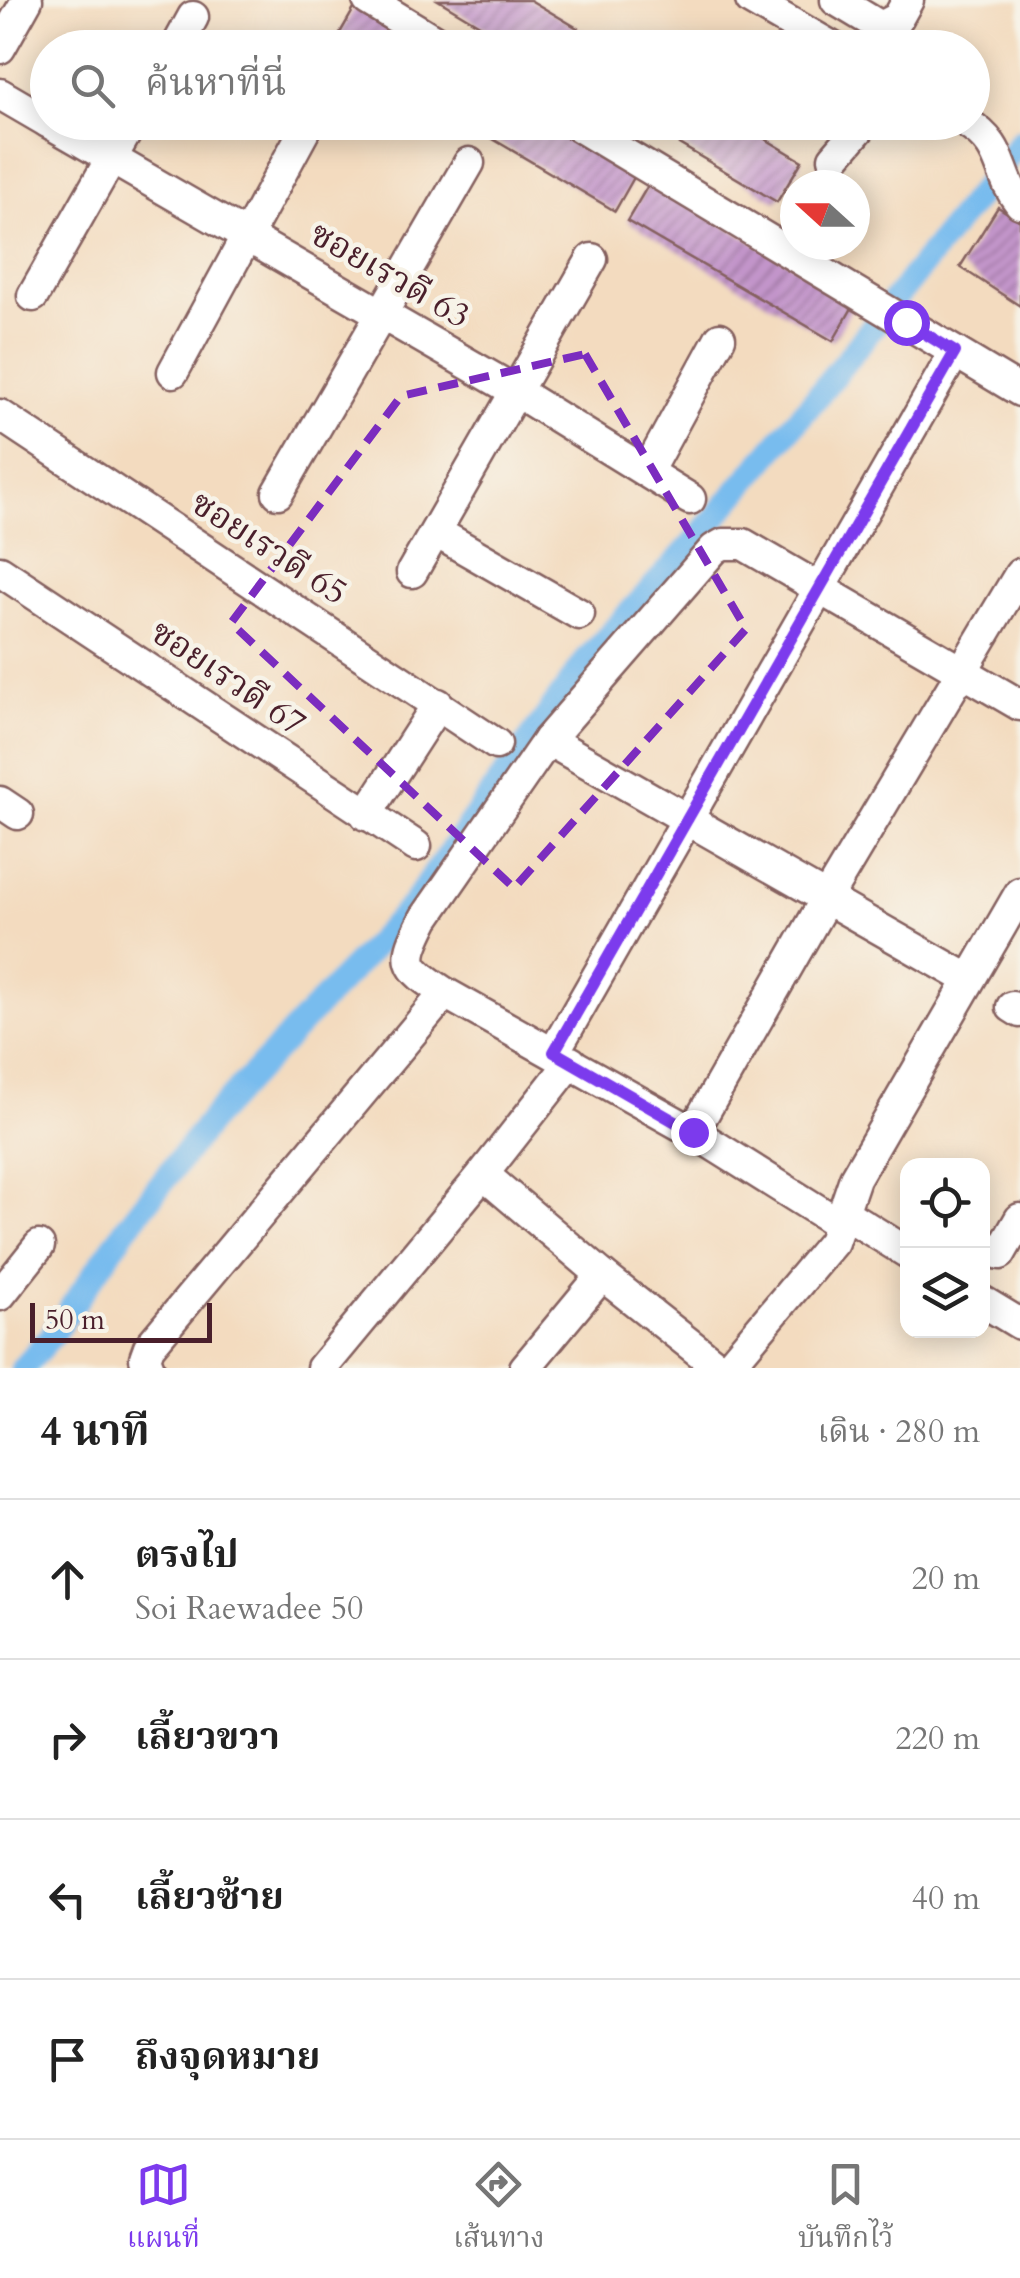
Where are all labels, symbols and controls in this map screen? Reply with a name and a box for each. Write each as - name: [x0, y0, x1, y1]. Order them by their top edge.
- search box: [30, 30, 990, 140]
- text: ค้นหาที่นี่: [145, 57, 286, 109]
- icon: search: [65, 58, 120, 113]
- north arrow: [780, 170, 870, 260]
- street label: ซอยเรวดี 63: [301, 210, 479, 340]
- route start: [884, 300, 930, 346]
- street label: ซอยเรวดี 65: [181, 480, 357, 616]
- street label: ซอยเรวดี 67: [141, 608, 315, 748]
- route end: [671, 1110, 717, 1156]
- map controls: [900, 1158, 990, 1338]
- button: locate: [900, 1158, 990, 1248]
- button: layers: [900, 1248, 990, 1338]
- scale bar: [30, 1298, 212, 1342]
- text: 50 m: [45, 1301, 105, 1339]
- text: 4 นาที: [40, 1403, 150, 1460]
- text: เดิน · 280 m: [817, 1410, 980, 1454]
- text: ตรงไป: [135, 1529, 239, 1581]
- icon: ahead: [40, 1552, 95, 1607]
- text: 20 m: [912, 1557, 980, 1601]
- text: Soi Raewadee 50: [135, 1587, 363, 1631]
- text: เลี้ยวขวา: [135, 1711, 280, 1763]
- icon: right: [40, 1712, 95, 1767]
- text: 220 m: [895, 1717, 980, 1761]
- text: เลี้ยวซ้าย: [135, 1871, 284, 1923]
- icon: left: [40, 1872, 95, 1927]
- text: 40 m: [912, 1877, 980, 1921]
- text: ถึงจุดหมาย: [135, 2031, 320, 2083]
- icon: arrive: [40, 2032, 95, 2087]
- tab: แผนที่: [127, 2157, 200, 2262]
- tab: เส้นทาง: [453, 2157, 545, 2262]
- tab: บันทึกไว้: [798, 2157, 893, 2262]

